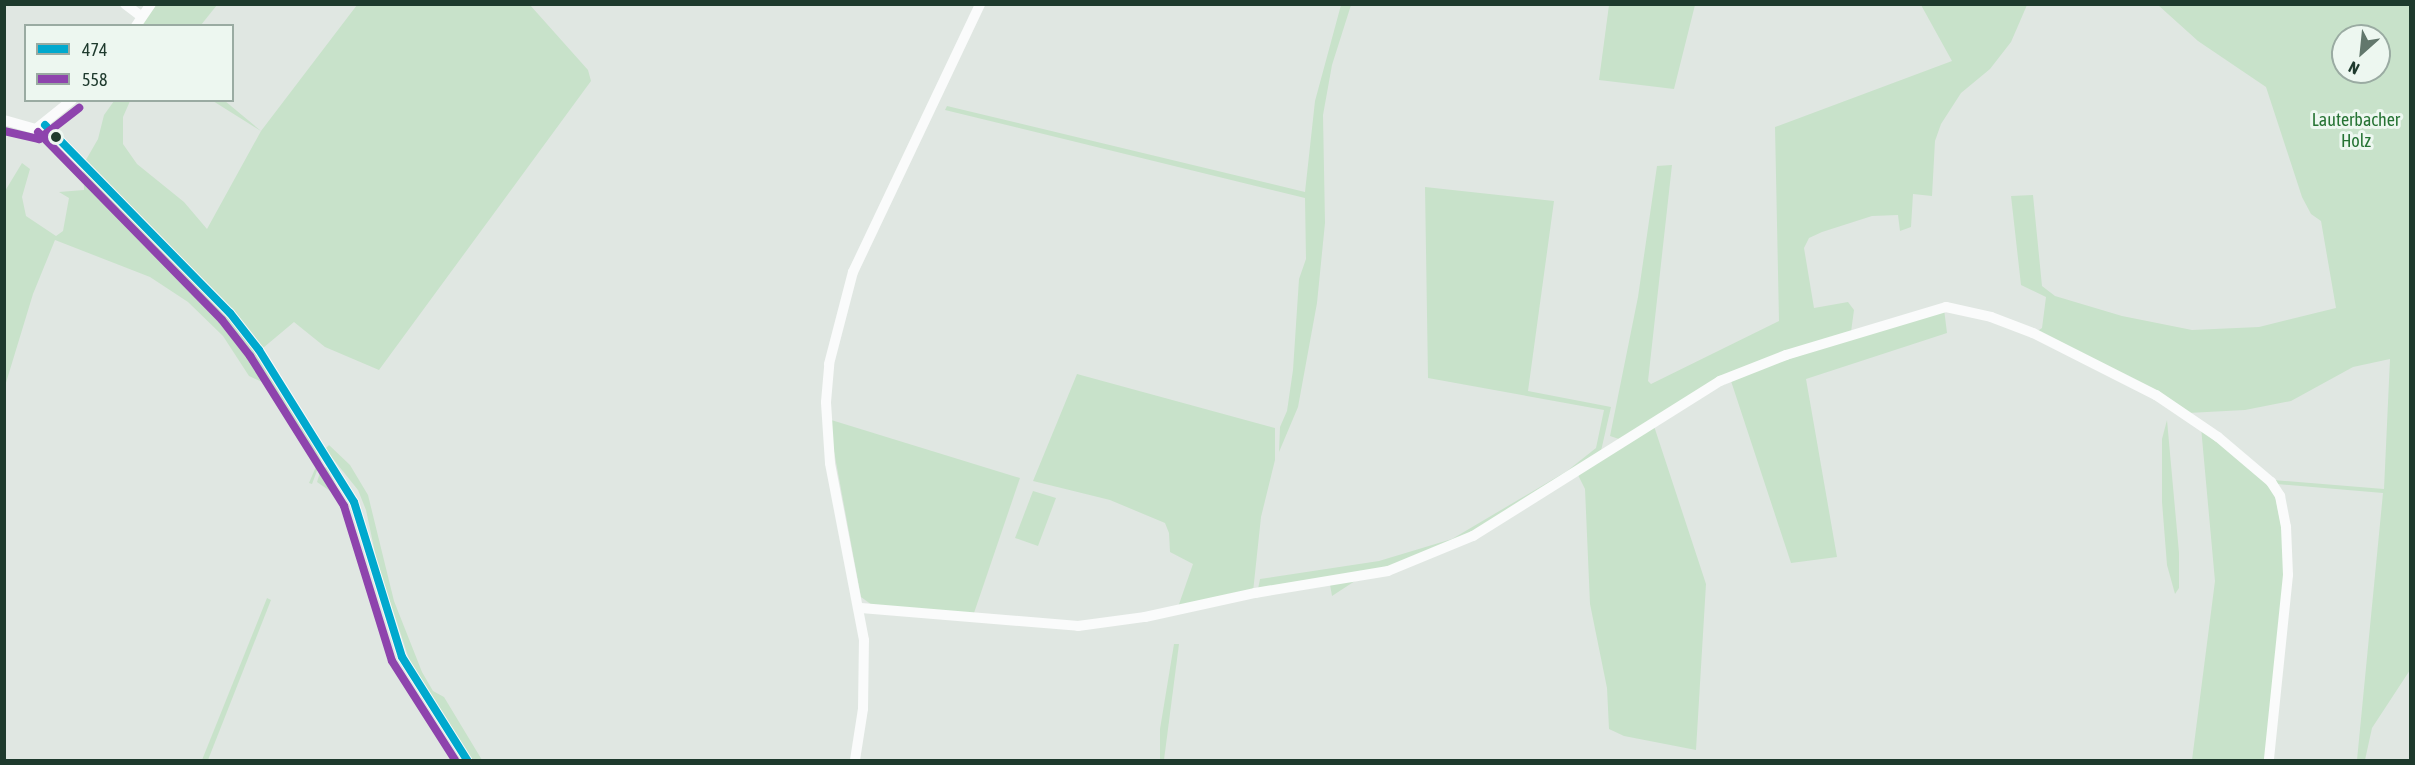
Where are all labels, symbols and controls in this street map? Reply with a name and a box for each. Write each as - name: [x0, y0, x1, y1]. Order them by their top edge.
- legend: [24, 24, 234, 102]
- north arrow: [2331, 24, 2391, 84]
- text: 474: [82, 39, 107, 60]
- text: N: [2345, 58, 2362, 78]
- text: 558: [82, 69, 107, 90]
- park label: Lauterbacher Holz: [2312, 110, 2400, 152]
- unlabelled marker: [50, 131, 62, 143]

